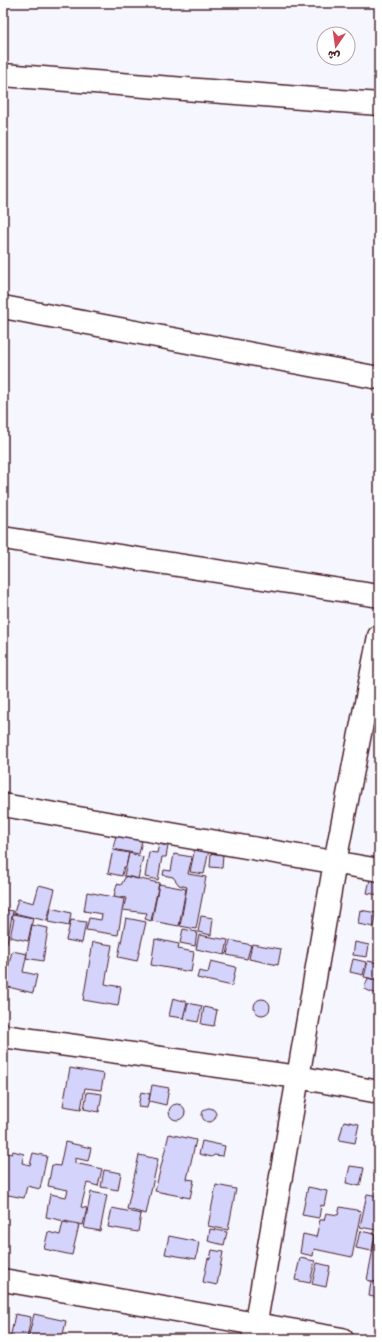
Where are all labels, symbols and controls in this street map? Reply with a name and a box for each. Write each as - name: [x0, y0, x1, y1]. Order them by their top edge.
- north arrow: [316, 26, 356, 66]
- text: ش: [326, 45, 342, 65]

